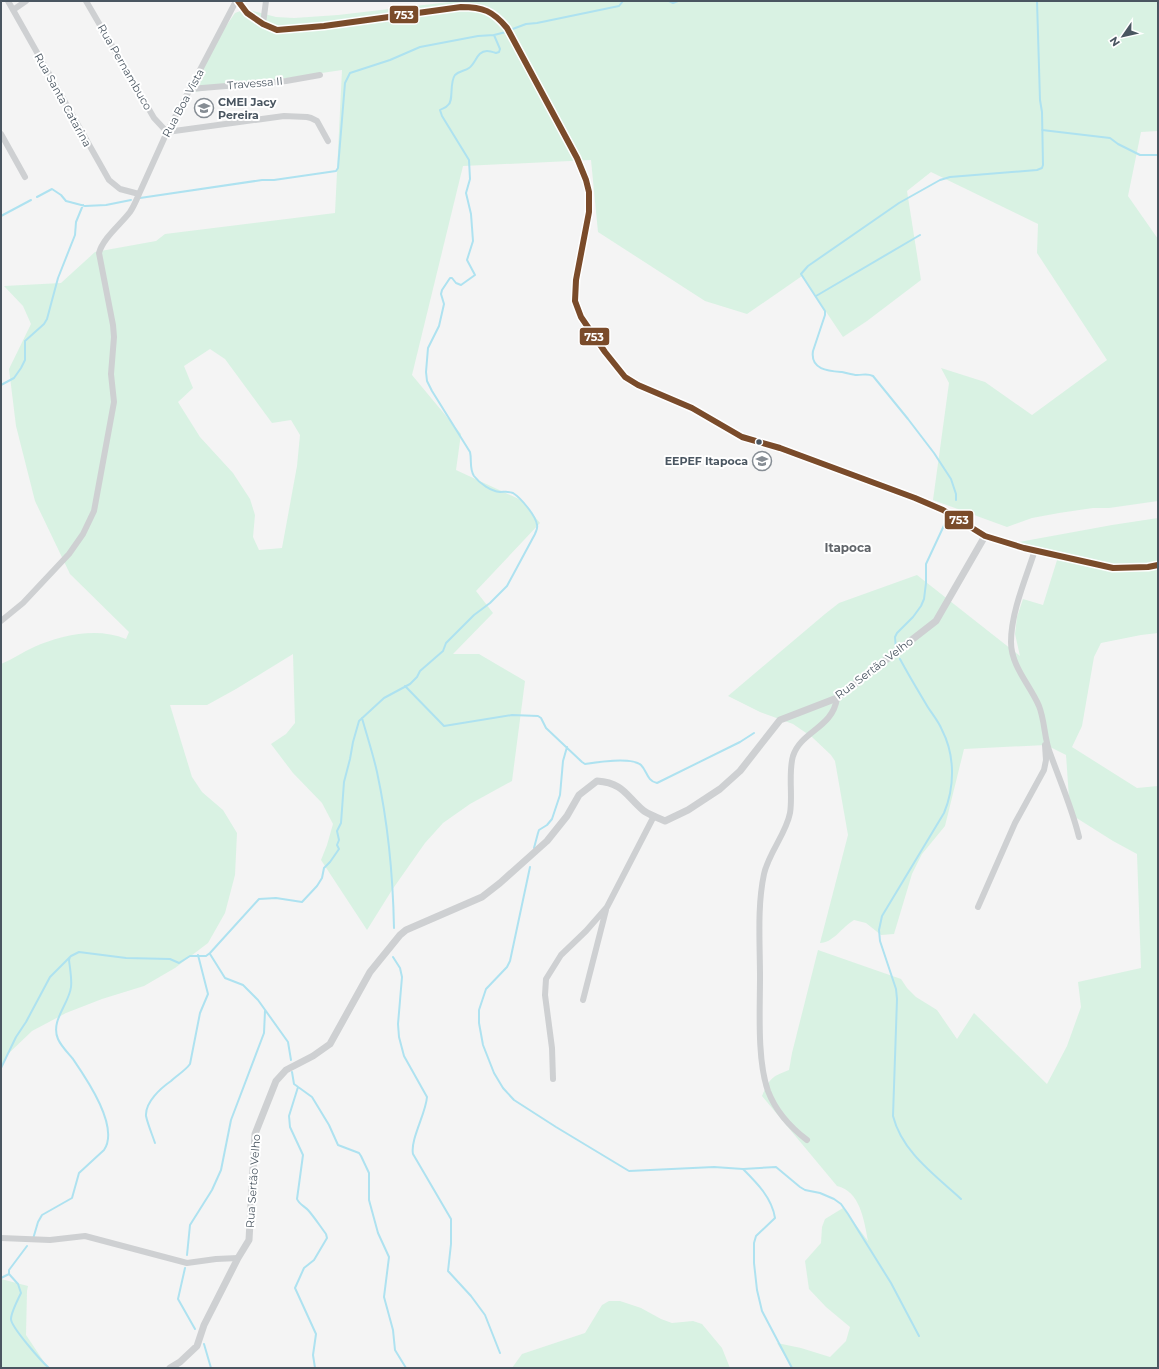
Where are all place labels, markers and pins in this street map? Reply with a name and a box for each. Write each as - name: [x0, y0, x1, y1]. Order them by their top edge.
- place label: CMEI Jacy Pereira: [218, 95, 277, 122]
- school or university icon: CMEI Jacy Pereira: [193, 97, 215, 119]
- unlabelled marker: [754, 437, 764, 447]
- school or university icon: EEPEF Itapoca: [751, 450, 773, 472]
- place label: EEPEF Itapoca: [665, 454, 748, 468]

